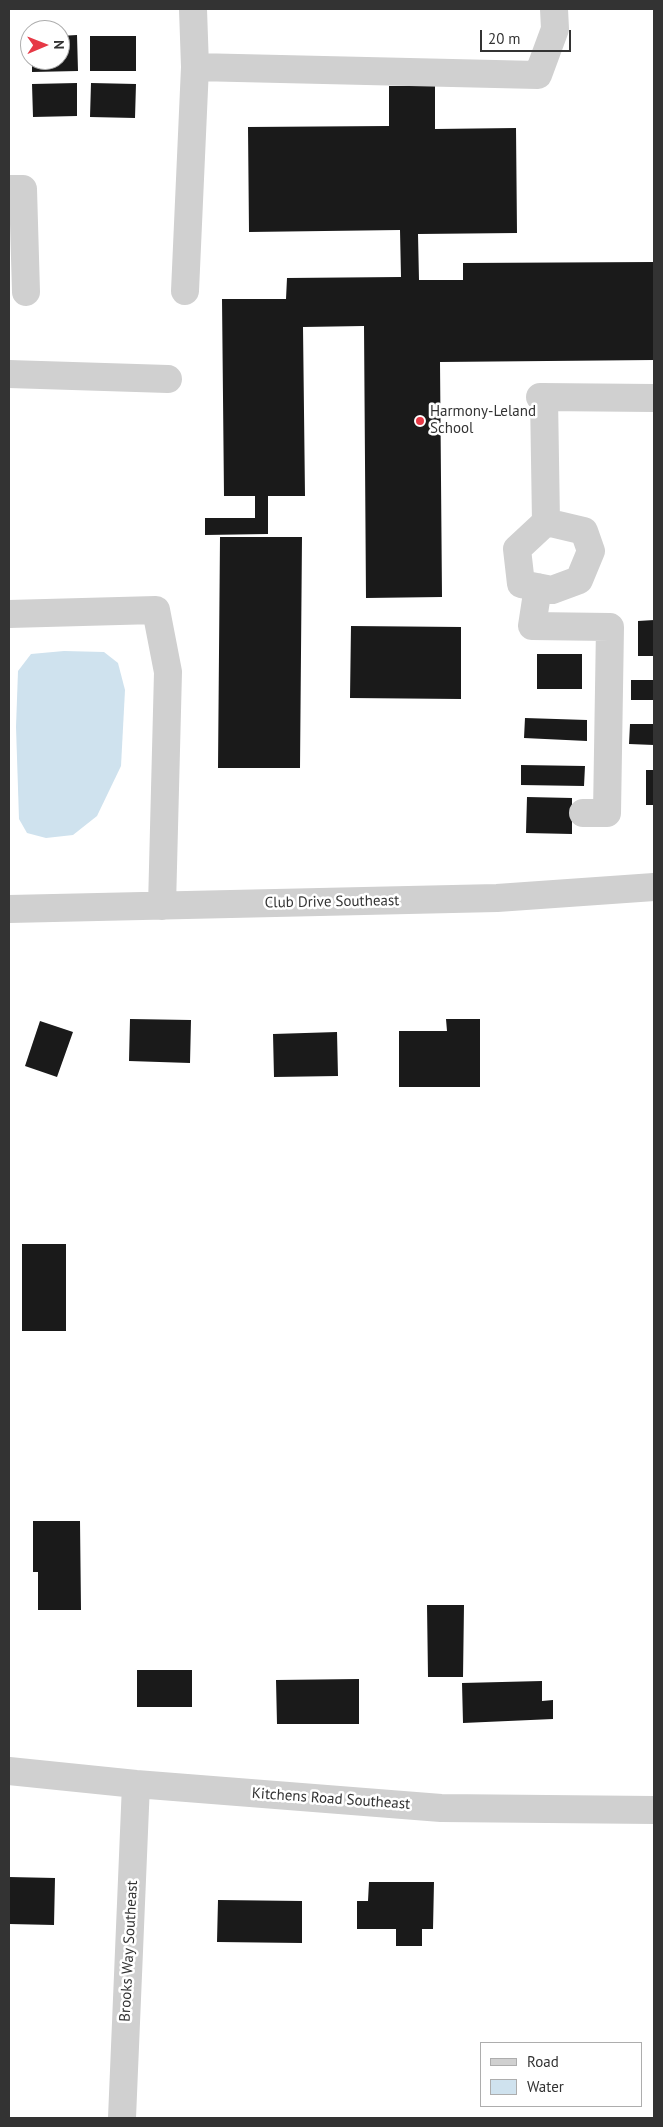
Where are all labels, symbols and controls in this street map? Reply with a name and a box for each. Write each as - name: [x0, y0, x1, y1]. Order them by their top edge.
- north arrow: [20, 20, 70, 70]
- scale bar: [483, 20, 574, 52]
- text: 20 m: [488, 29, 521, 48]
- text: N: [50, 40, 68, 50]
- place label: Harmony-Leland School: [430, 403, 536, 438]
- marker: Harmony-Leland School: [414, 415, 426, 427]
- street label: Club Drive Southeast: [265, 892, 399, 912]
- street label: Kitchens Road Southeast: [251, 1784, 411, 1814]
- street label: Brooks Way Southeast: [116, 1880, 142, 2022]
- legend: [480, 2042, 643, 2107]
- text: Road: [527, 2052, 559, 2071]
- text: Water: [527, 2077, 564, 2096]

